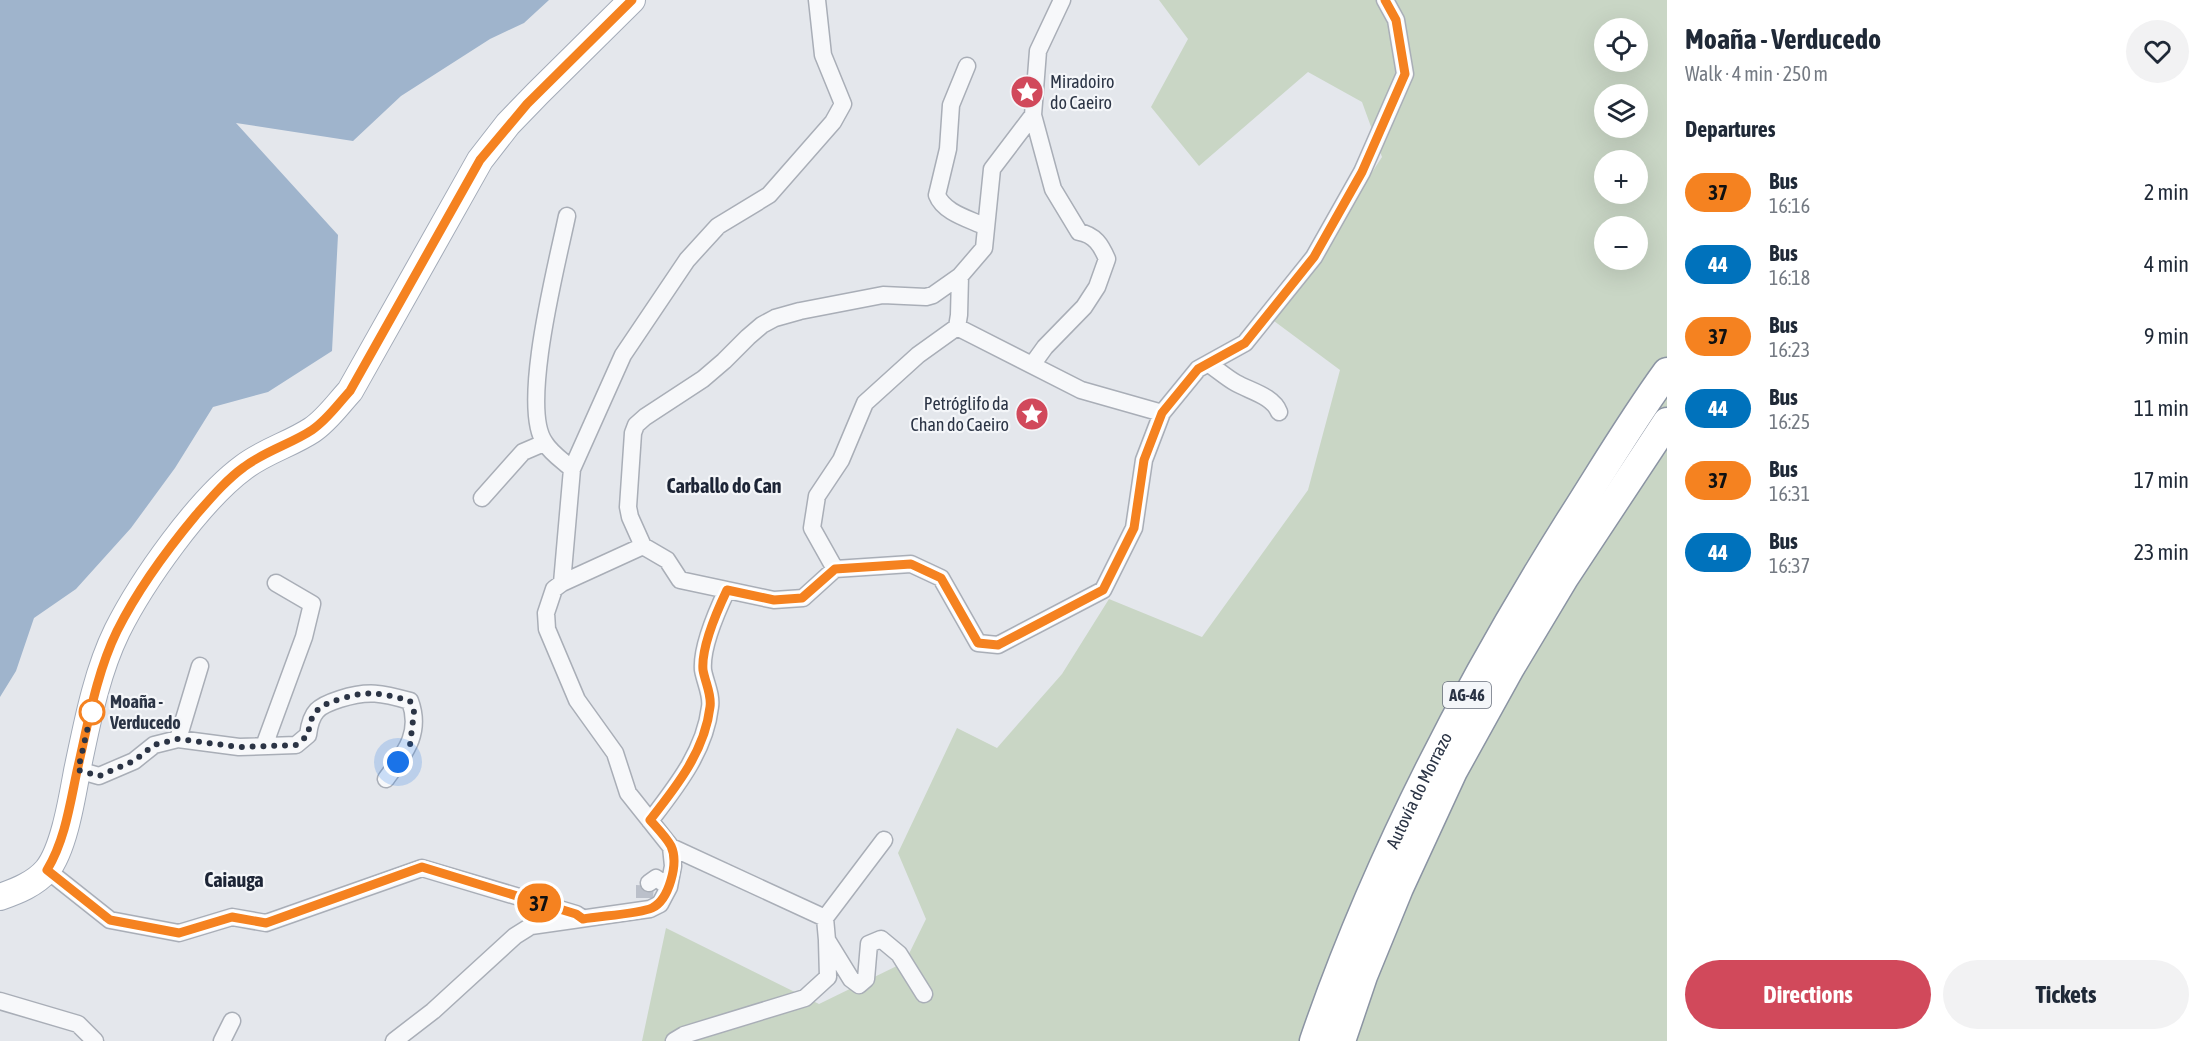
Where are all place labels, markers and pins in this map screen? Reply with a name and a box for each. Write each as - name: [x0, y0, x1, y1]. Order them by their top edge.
- place label: Miradoiro do Caeiro: [1050, 71, 1114, 113]
- place icon: Miradoiro do Caeiro: [1009, 74, 1045, 110]
- place label: Petróglifo da Chan do Caeiro: [911, 393, 1009, 435]
- place icon: Petróglifo da Chan do Caeiro: [1014, 396, 1050, 432]
- place label: Moaña - Verducedo: [109, 691, 181, 733]
- marker: Moaña - Verducedo: [79, 699, 105, 725]

